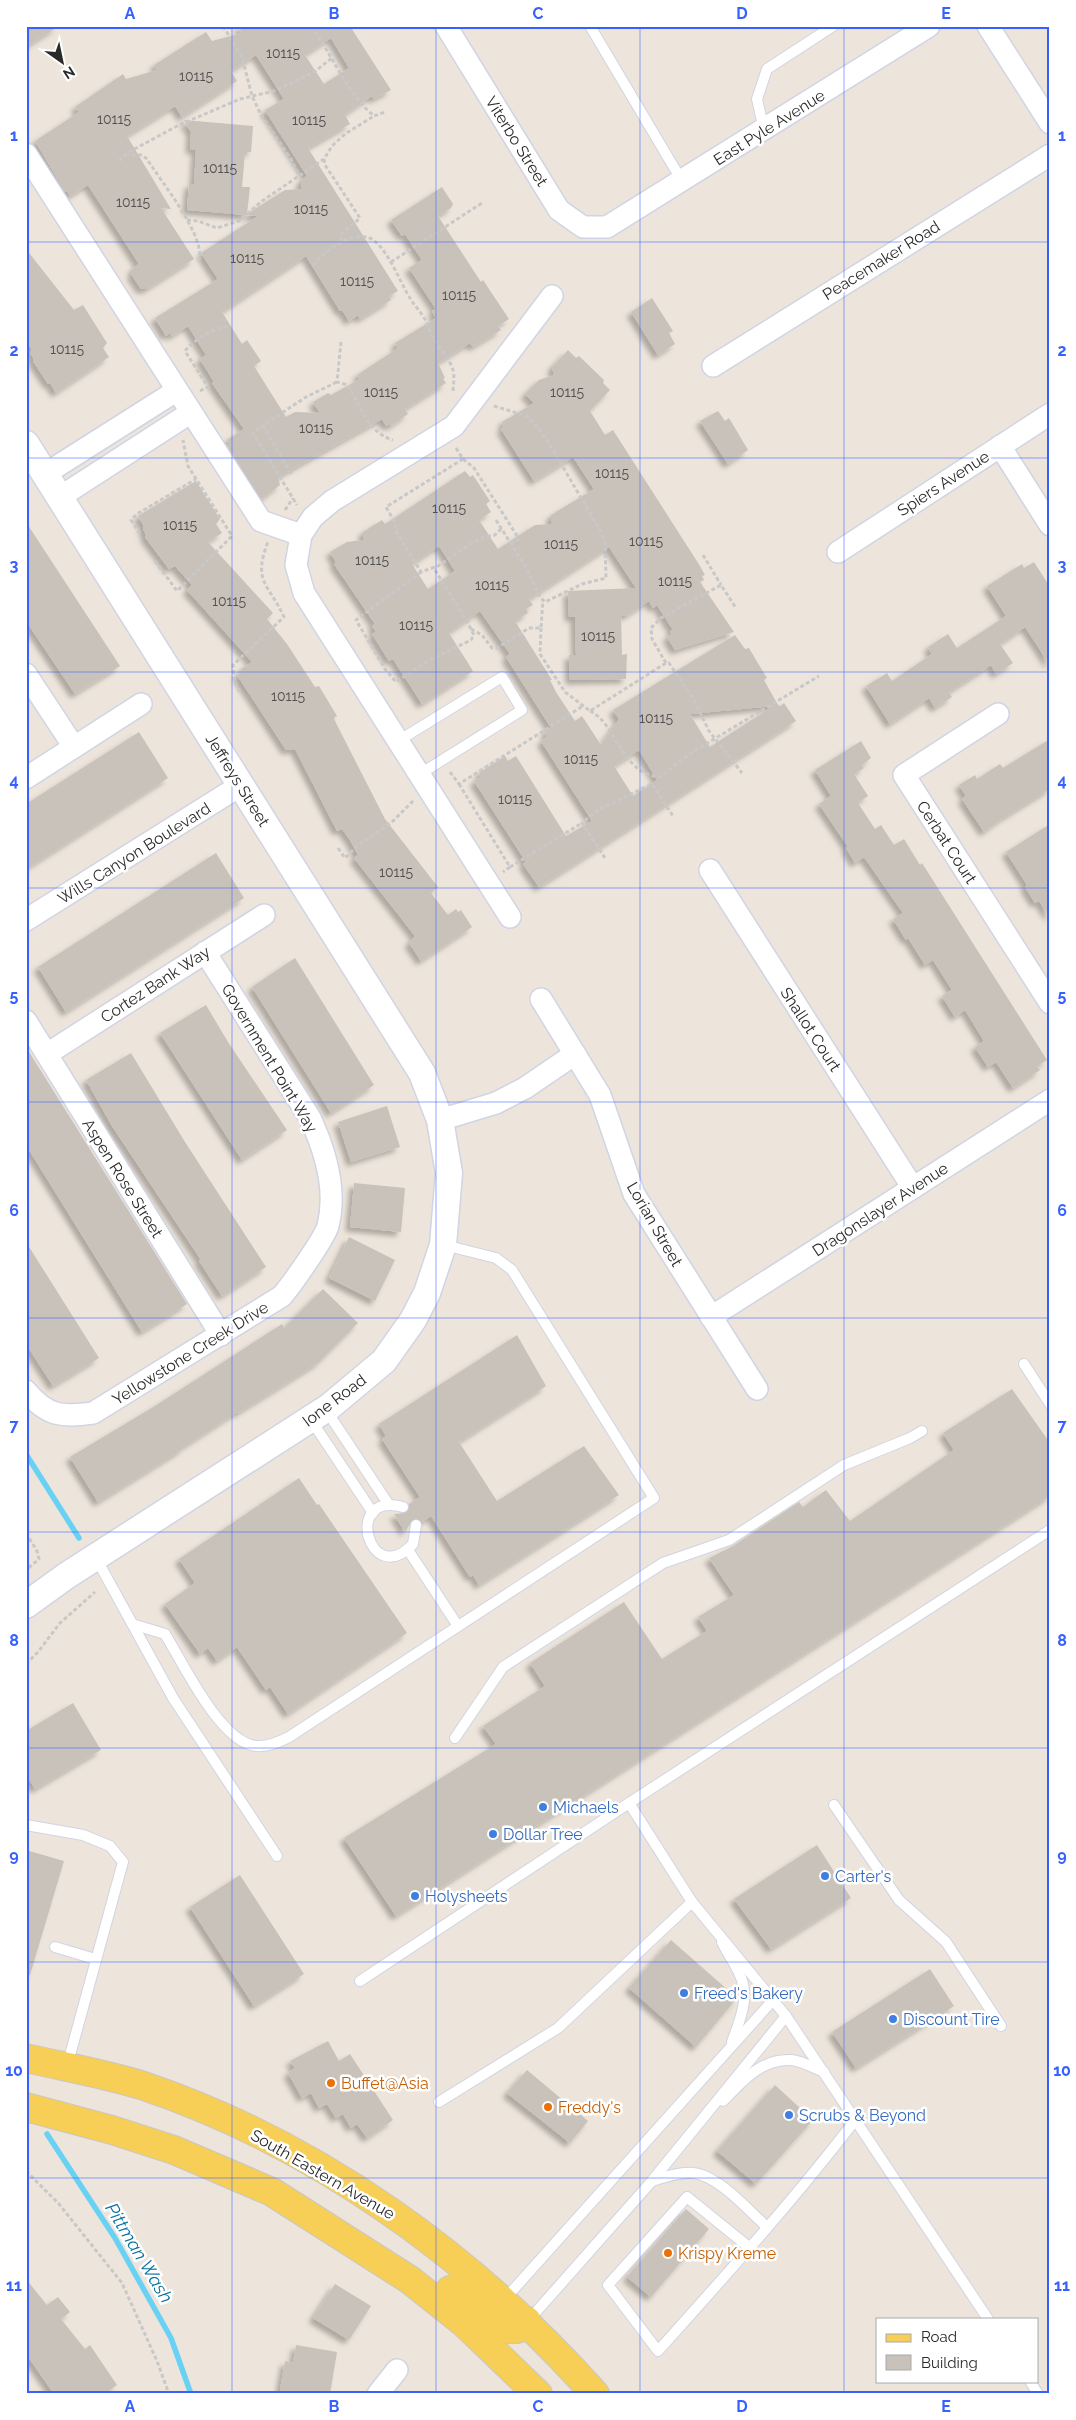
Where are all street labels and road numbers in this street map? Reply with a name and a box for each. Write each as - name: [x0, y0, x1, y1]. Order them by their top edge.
- street label: East Pyle Avenue: [710, 86, 828, 169]
- street label: Viterbo Street: [481, 93, 552, 190]
- street label: Peacemaker Road: [819, 217, 943, 304]
- street label: Spiers Avenue: [894, 447, 993, 520]
- street label: Jeffreys Street: [202, 731, 274, 830]
- street label: Cerbat Court: [913, 797, 981, 888]
- street label: Wills Canyon Boulevard: [54, 799, 214, 908]
- street label: Cortez Bank Way: [97, 942, 214, 1027]
- street label: Government Point Way: [218, 980, 322, 1136]
- street label: Shallot Court: [776, 984, 845, 1075]
- street label: Aspen Rose Street: [78, 1115, 167, 1242]
- street label: Dragonslayer Avenue: [809, 1158, 952, 1260]
- street label: Lorian Street: [623, 1179, 687, 1270]
- street label: Yellowstone Creek Drive: [109, 1298, 272, 1409]
- street label: Ione Road: [299, 1370, 370, 1430]
- street label: South Eastern Avenue: [247, 2125, 398, 2223]

